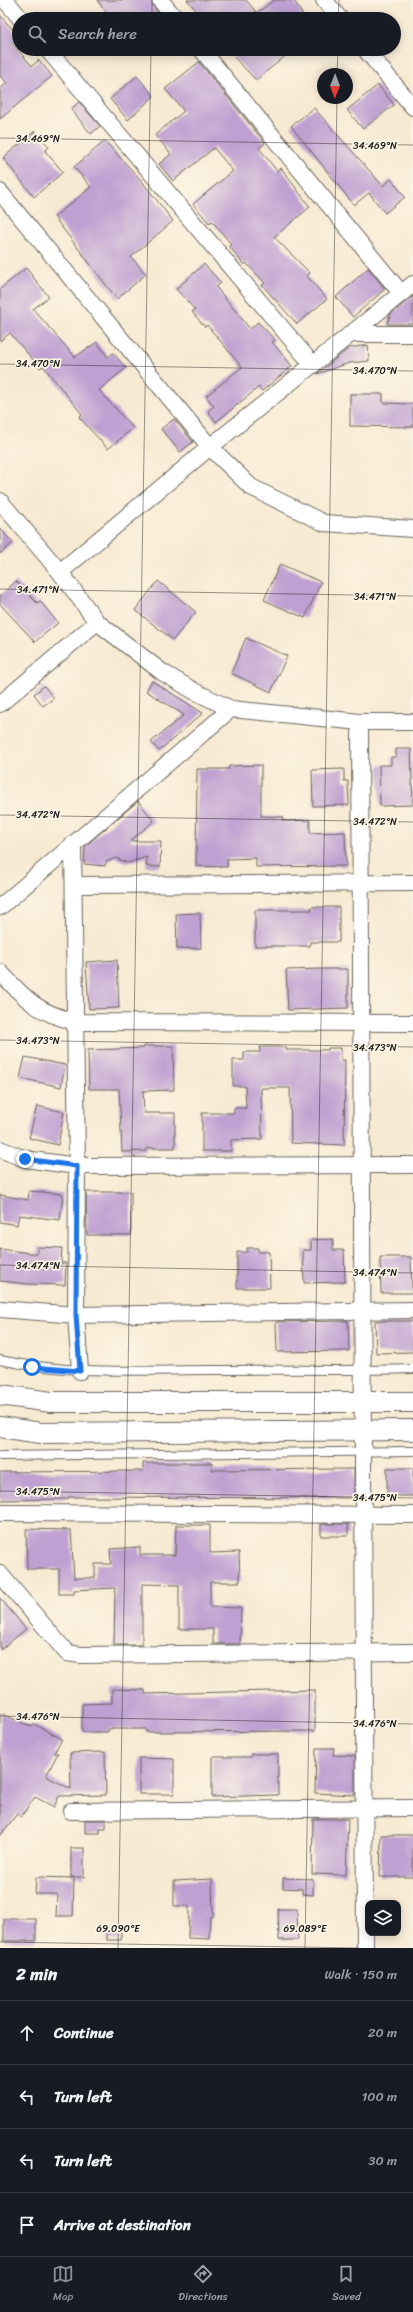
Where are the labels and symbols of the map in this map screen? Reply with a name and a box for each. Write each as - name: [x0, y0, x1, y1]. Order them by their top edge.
- north arrow: [317, 68, 353, 104]
- text: 34.469°N: [16, 130, 60, 148]
- text: 34.469°N: [353, 137, 397, 155]
- text: 34.470°N: [16, 355, 60, 373]
- text: 34.470°N: [353, 362, 397, 380]
- text: 34.471°N: [17, 581, 59, 599]
- text: 34.471°N: [354, 588, 396, 606]
- text: 34.472°N: [16, 806, 60, 824]
- text: 34.472°N: [353, 813, 397, 831]
- text: 34.473°N: [16, 1032, 60, 1050]
- text: 34.473°N: [353, 1039, 397, 1057]
- route end: [16, 1150, 34, 1168]
- text: 34.474°N: [16, 1257, 60, 1275]
- text: 34.474°N: [353, 1264, 397, 1282]
- route start: [23, 1358, 41, 1376]
- text: 34.475°N: [16, 1483, 60, 1501]
- text: 34.475°N: [353, 1489, 397, 1507]
- text: 34.476°N: [16, 1708, 60, 1726]
- text: 34.476°N: [353, 1715, 397, 1733]
- text: 69.090°E: [96, 1920, 141, 1938]
- text: 69.089°E: [283, 1920, 328, 1938]

